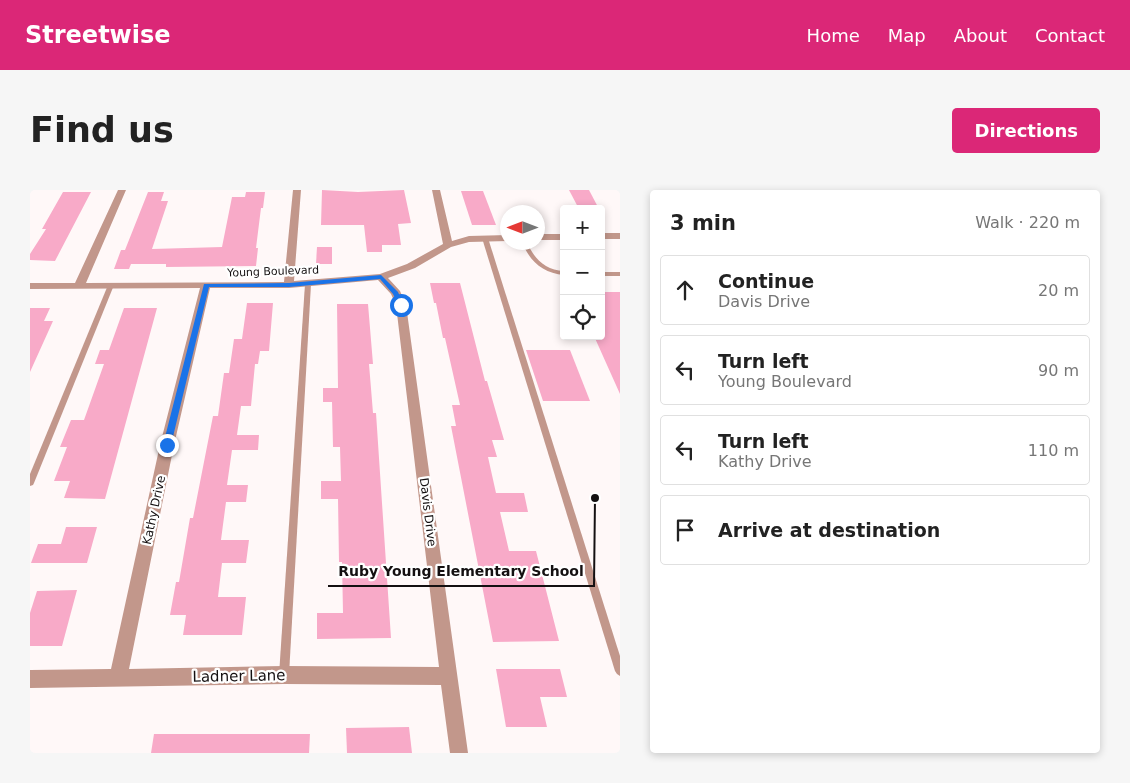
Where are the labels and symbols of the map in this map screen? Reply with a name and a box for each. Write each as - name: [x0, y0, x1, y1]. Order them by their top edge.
- north arrow: [500, 205, 545, 250]
- street label: Young Boulevard: [226, 263, 319, 280]
- route start: [390, 294, 413, 317]
- route end: [156, 434, 179, 457]
- street label: Kathy Drive: [140, 474, 168, 546]
- street label: Davis Drive: [417, 477, 439, 547]
- callout: Ruby Young Elementary School: [328, 557, 594, 586]
- text: Ruby Young Elementary School: [338, 563, 584, 579]
- street label: Ladner Lane: [192, 666, 286, 686]

